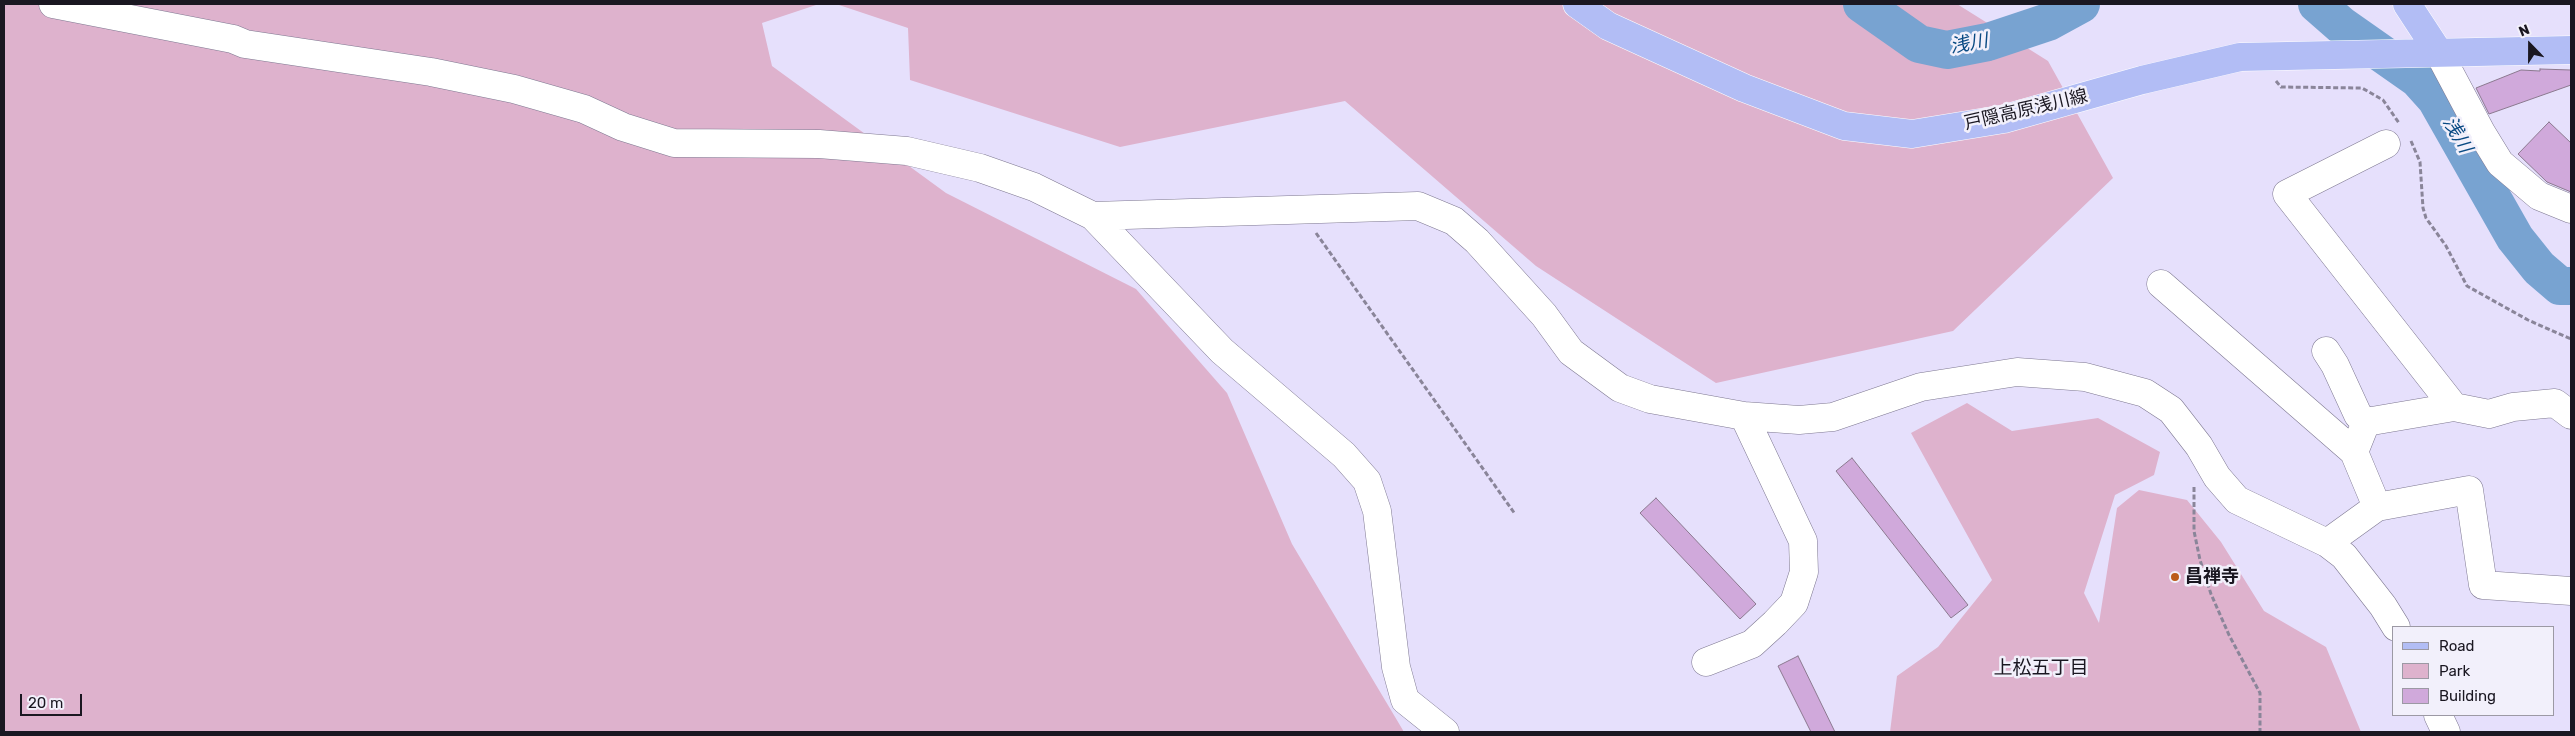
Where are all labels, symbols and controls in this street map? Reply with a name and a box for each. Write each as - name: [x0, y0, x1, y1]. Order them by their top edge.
- north arrow: [2505, 20, 2555, 70]
- text: N: [2516, 21, 2532, 40]
- water label: 浅川: [1948, 29, 1990, 59]
- street label: 戸隠高原浅川線: [1962, 85, 2090, 135]
- water label: 浅川: [2438, 113, 2476, 157]
- place label: 昌禅寺: [2185, 566, 2239, 588]
- marker: 昌禅寺: [2169, 571, 2181, 583]
- legend: [2392, 626, 2555, 716]
- text: Road: [2439, 637, 2475, 655]
- district label: 上松五丁目: [1994, 658, 2088, 680]
- text: Park: [2439, 662, 2470, 680]
- scale bar: [22, 684, 85, 716]
- text: Building: [2439, 687, 2496, 705]
- text: 20 m: [28, 694, 63, 712]

